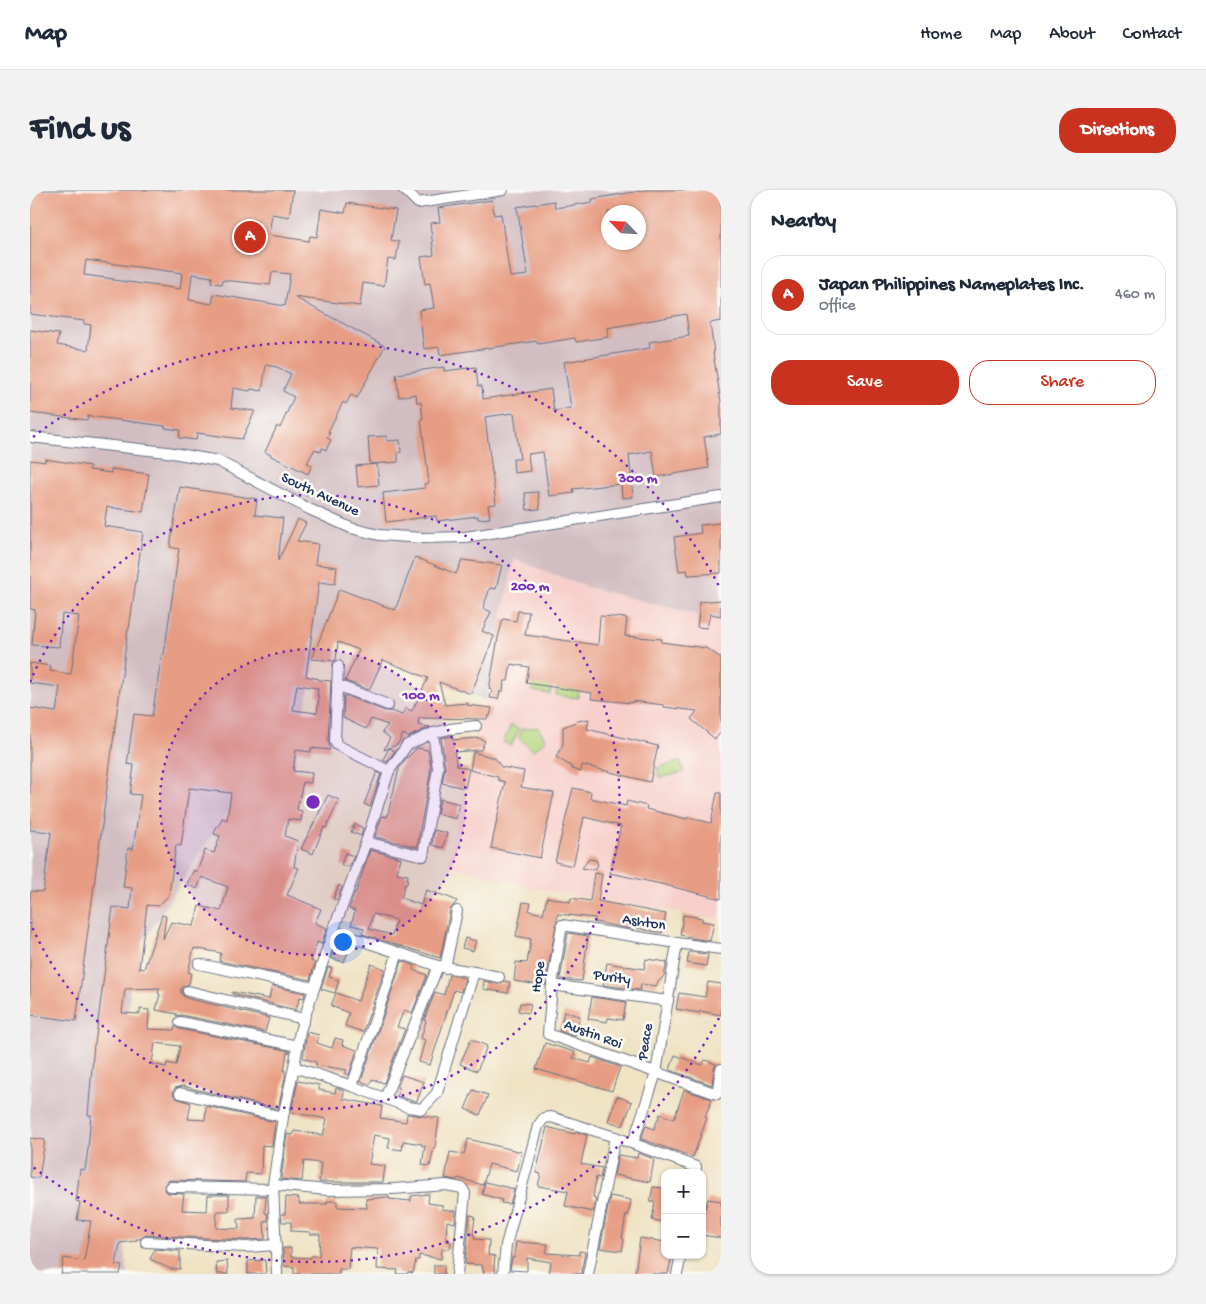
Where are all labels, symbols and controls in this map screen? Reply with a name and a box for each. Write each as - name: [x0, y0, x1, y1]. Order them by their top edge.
- text: Map: [25, 20, 67, 49]
- text: Home: [920, 24, 962, 45]
- text: Map: [990, 24, 1021, 45]
- text: About: [1049, 24, 1095, 45]
- text: Contact: [1123, 24, 1181, 45]
- button: Directions: [1059, 108, 1176, 153]
- text: Find us: [30, 110, 130, 151]
- north arrow: [601, 205, 646, 250]
- text: Nearby: [771, 210, 836, 235]
- pin: A: [234, 218, 266, 256]
- text: Japan Philippines Nameplates Inc.: [819, 274, 1085, 297]
- text: A: [783, 286, 793, 305]
- text: 460 m: [1115, 286, 1155, 305]
- text: Office: [819, 297, 856, 316]
- button: Save: [771, 360, 959, 405]
- button: Share: [969, 360, 1156, 405]
- street label: South Avenue: [278, 469, 362, 521]
- text: 300 m: [617, 470, 658, 488]
- text: 200 m: [511, 578, 550, 596]
- text: 100 m: [401, 687, 440, 705]
- centre of rings: [304, 793, 322, 811]
- street label: Ashton: [621, 911, 667, 935]
- your location: [330, 929, 356, 955]
- street label: Hope: [528, 960, 550, 994]
- street label: Purity: [591, 966, 632, 990]
- street label: Austin Roi: [562, 1016, 624, 1054]
- street label: Peace: [634, 1022, 658, 1063]
- map controls: [661, 1169, 706, 1259]
- button: +: [661, 1169, 706, 1214]
- button: −: [661, 1214, 706, 1259]

